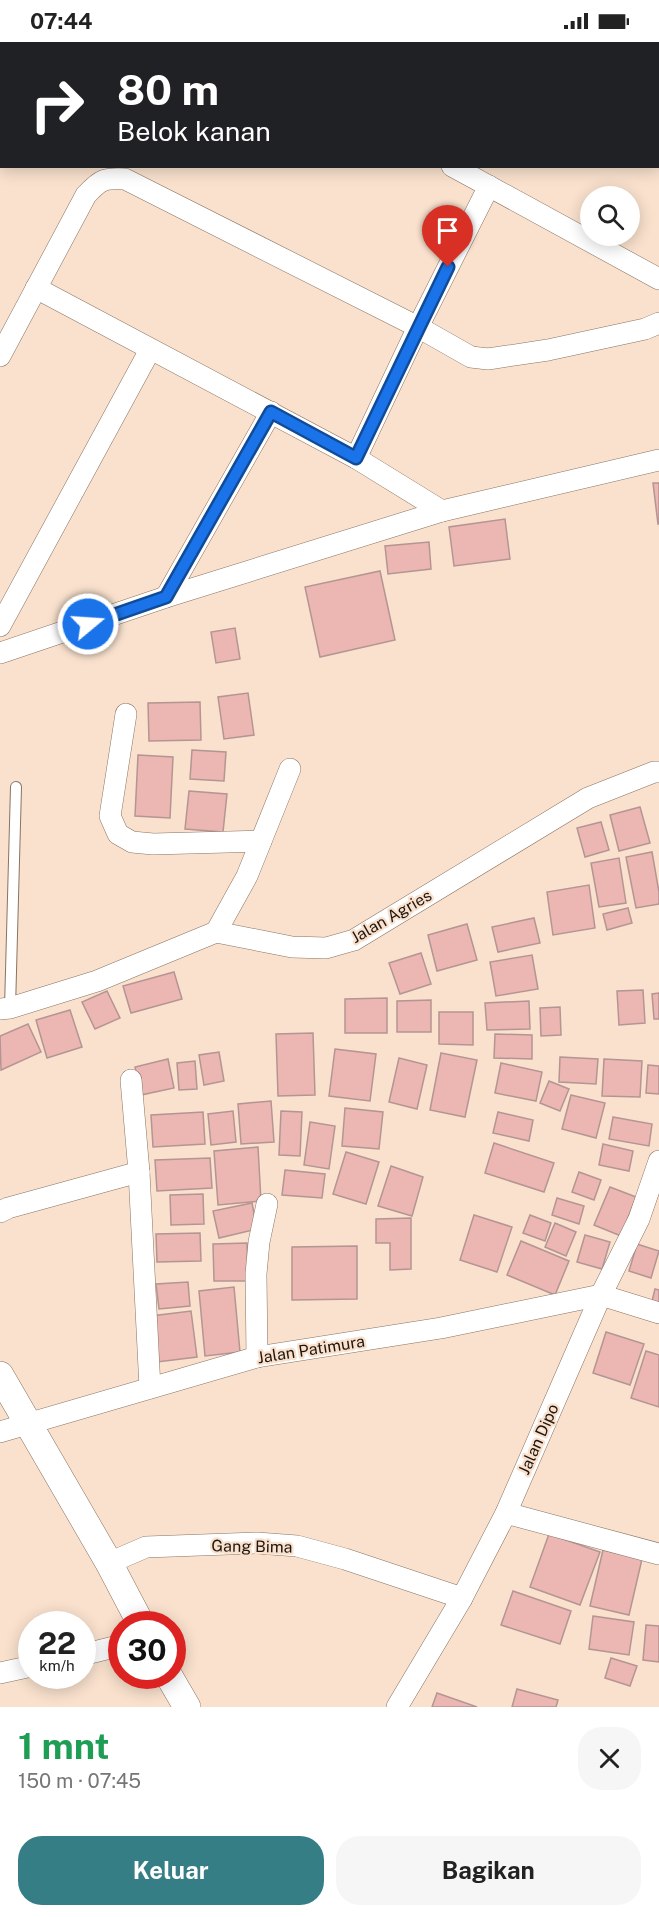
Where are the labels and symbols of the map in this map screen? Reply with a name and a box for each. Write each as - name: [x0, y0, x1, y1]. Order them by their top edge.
- pin: [422, 205, 473, 267]
- position arrow: [56, 592, 120, 656]
- street label: Jalan Agries: [347, 886, 435, 947]
- street label: Jalan Patimura: [256, 1332, 366, 1367]
- street label: Jalan Dipo: [514, 1401, 562, 1478]
- street label: Gang Bima: [211, 1536, 293, 1557]
- speed limit sign: 30: [108, 1611, 186, 1689]

